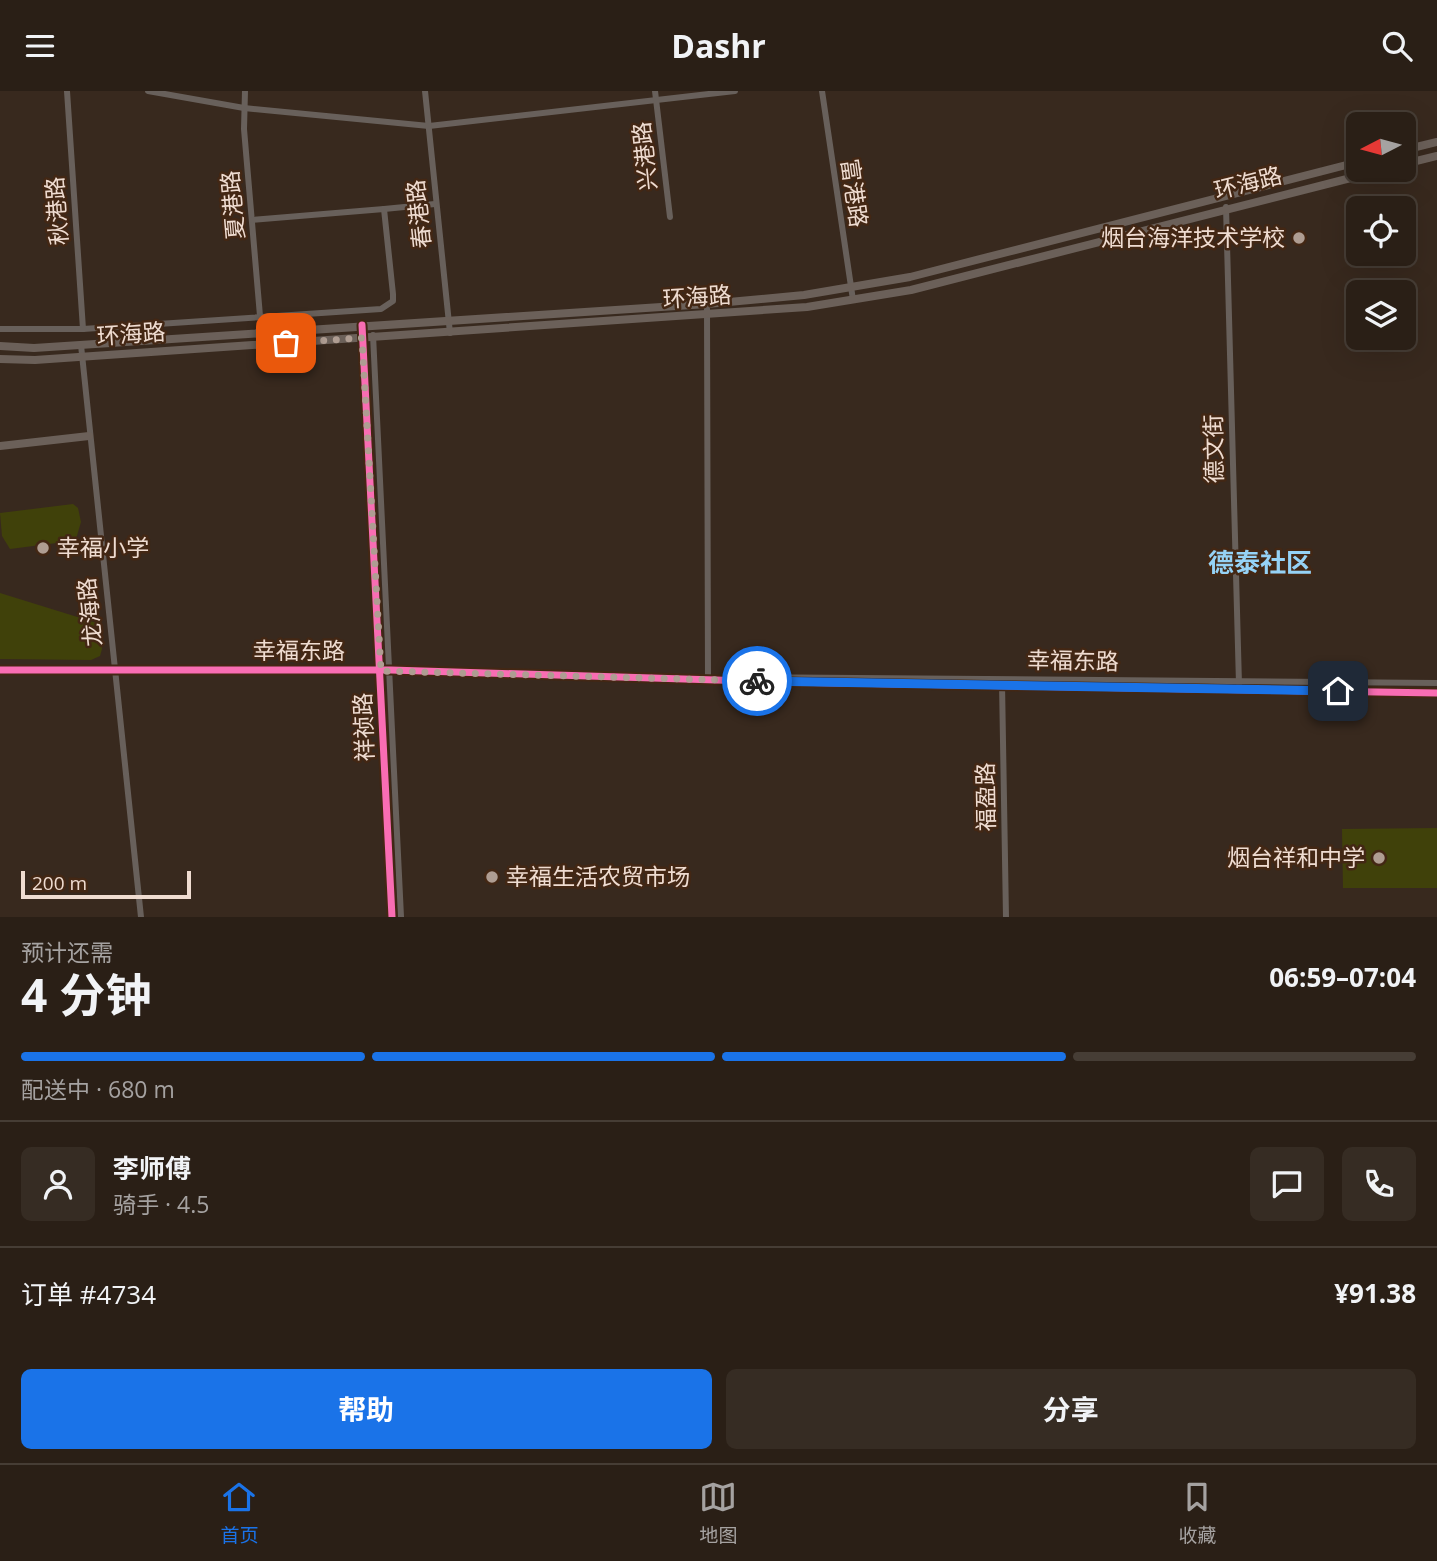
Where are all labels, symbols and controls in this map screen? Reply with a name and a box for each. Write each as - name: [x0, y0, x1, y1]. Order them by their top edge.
- text: Dashr: [671, 24, 766, 67]
- icon: menu: [21, 27, 59, 65]
- icon: search: [1378, 27, 1416, 65]
- north arrow: [1346, 112, 1416, 182]
- map controls: [1346, 112, 1416, 350]
- street label: 兴港路: [624, 120, 664, 192]
- street label: 富港路: [834, 156, 876, 229]
- street label: 环海路: [1210, 158, 1285, 206]
- street label: 夏港路: [213, 169, 251, 241]
- street label: 秋港路: [38, 176, 74, 247]
- street label: 春港路: [398, 178, 438, 250]
- button: locate: [1346, 196, 1416, 266]
- place label: 烟台海洋技术学校: [1101, 221, 1285, 253]
- marker: 烟台海洋技术学校: [1291, 230, 1307, 246]
- street label: 环海路: [661, 278, 732, 314]
- button: layers: [1346, 280, 1416, 350]
- pin: [256, 313, 316, 373]
- street label: 环海路: [95, 315, 166, 351]
- icon: bag: [267, 324, 305, 362]
- street label: 德文街: [1196, 414, 1230, 484]
- place label: 幸福小学: [57, 531, 149, 563]
- marker: 幸福小学: [35, 540, 51, 556]
- district label: 德泰社区: [1208, 544, 1312, 580]
- street label: 龙海路: [69, 576, 109, 648]
- street label: 幸福东路: [253, 634, 345, 666]
- street label: 幸福东路: [1027, 643, 1119, 677]
- courier: [722, 646, 792, 716]
- pin: [1308, 661, 1368, 721]
- icon: bike: [738, 662, 776, 700]
- icon: home: [1319, 672, 1357, 710]
- street label: 祥祯路: [346, 692, 380, 762]
- street label: 福盈路: [968, 762, 1002, 832]
- place label: 烟台祥和中学: [1227, 841, 1365, 873]
- marker: 烟台祥和中学: [1371, 850, 1387, 866]
- place label: 幸福生活农贸市场: [506, 860, 690, 892]
- scale bar: [21, 868, 191, 900]
- marker: 幸福生活农贸市场: [484, 869, 500, 885]
- text: 200 m: [32, 870, 87, 896]
- text: 预计还需: [21, 936, 113, 968]
- text: 06:59–07:04: [1269, 959, 1416, 995]
- text: 4 分钟: [21, 963, 151, 1025]
- text: 配送中 · 680 m: [21, 1073, 175, 1105]
- button: person: [21, 1147, 95, 1221]
- button: chat: [1250, 1147, 1324, 1221]
- button: phone: [1342, 1147, 1416, 1221]
- text: 李师傅: [113, 1150, 191, 1186]
- text: 骑手 · 4.5: [113, 1188, 209, 1220]
- text: ¥91.38: [1334, 1275, 1416, 1311]
- text: 订单 #4734: [21, 1276, 156, 1312]
- button: 帮助: [21, 1369, 712, 1449]
- button: 分享: [726, 1369, 1416, 1449]
- tab: 首页: [220, 1478, 259, 1548]
- tab: 地图: [699, 1478, 738, 1548]
- tab: 收藏: [1178, 1478, 1217, 1548]

